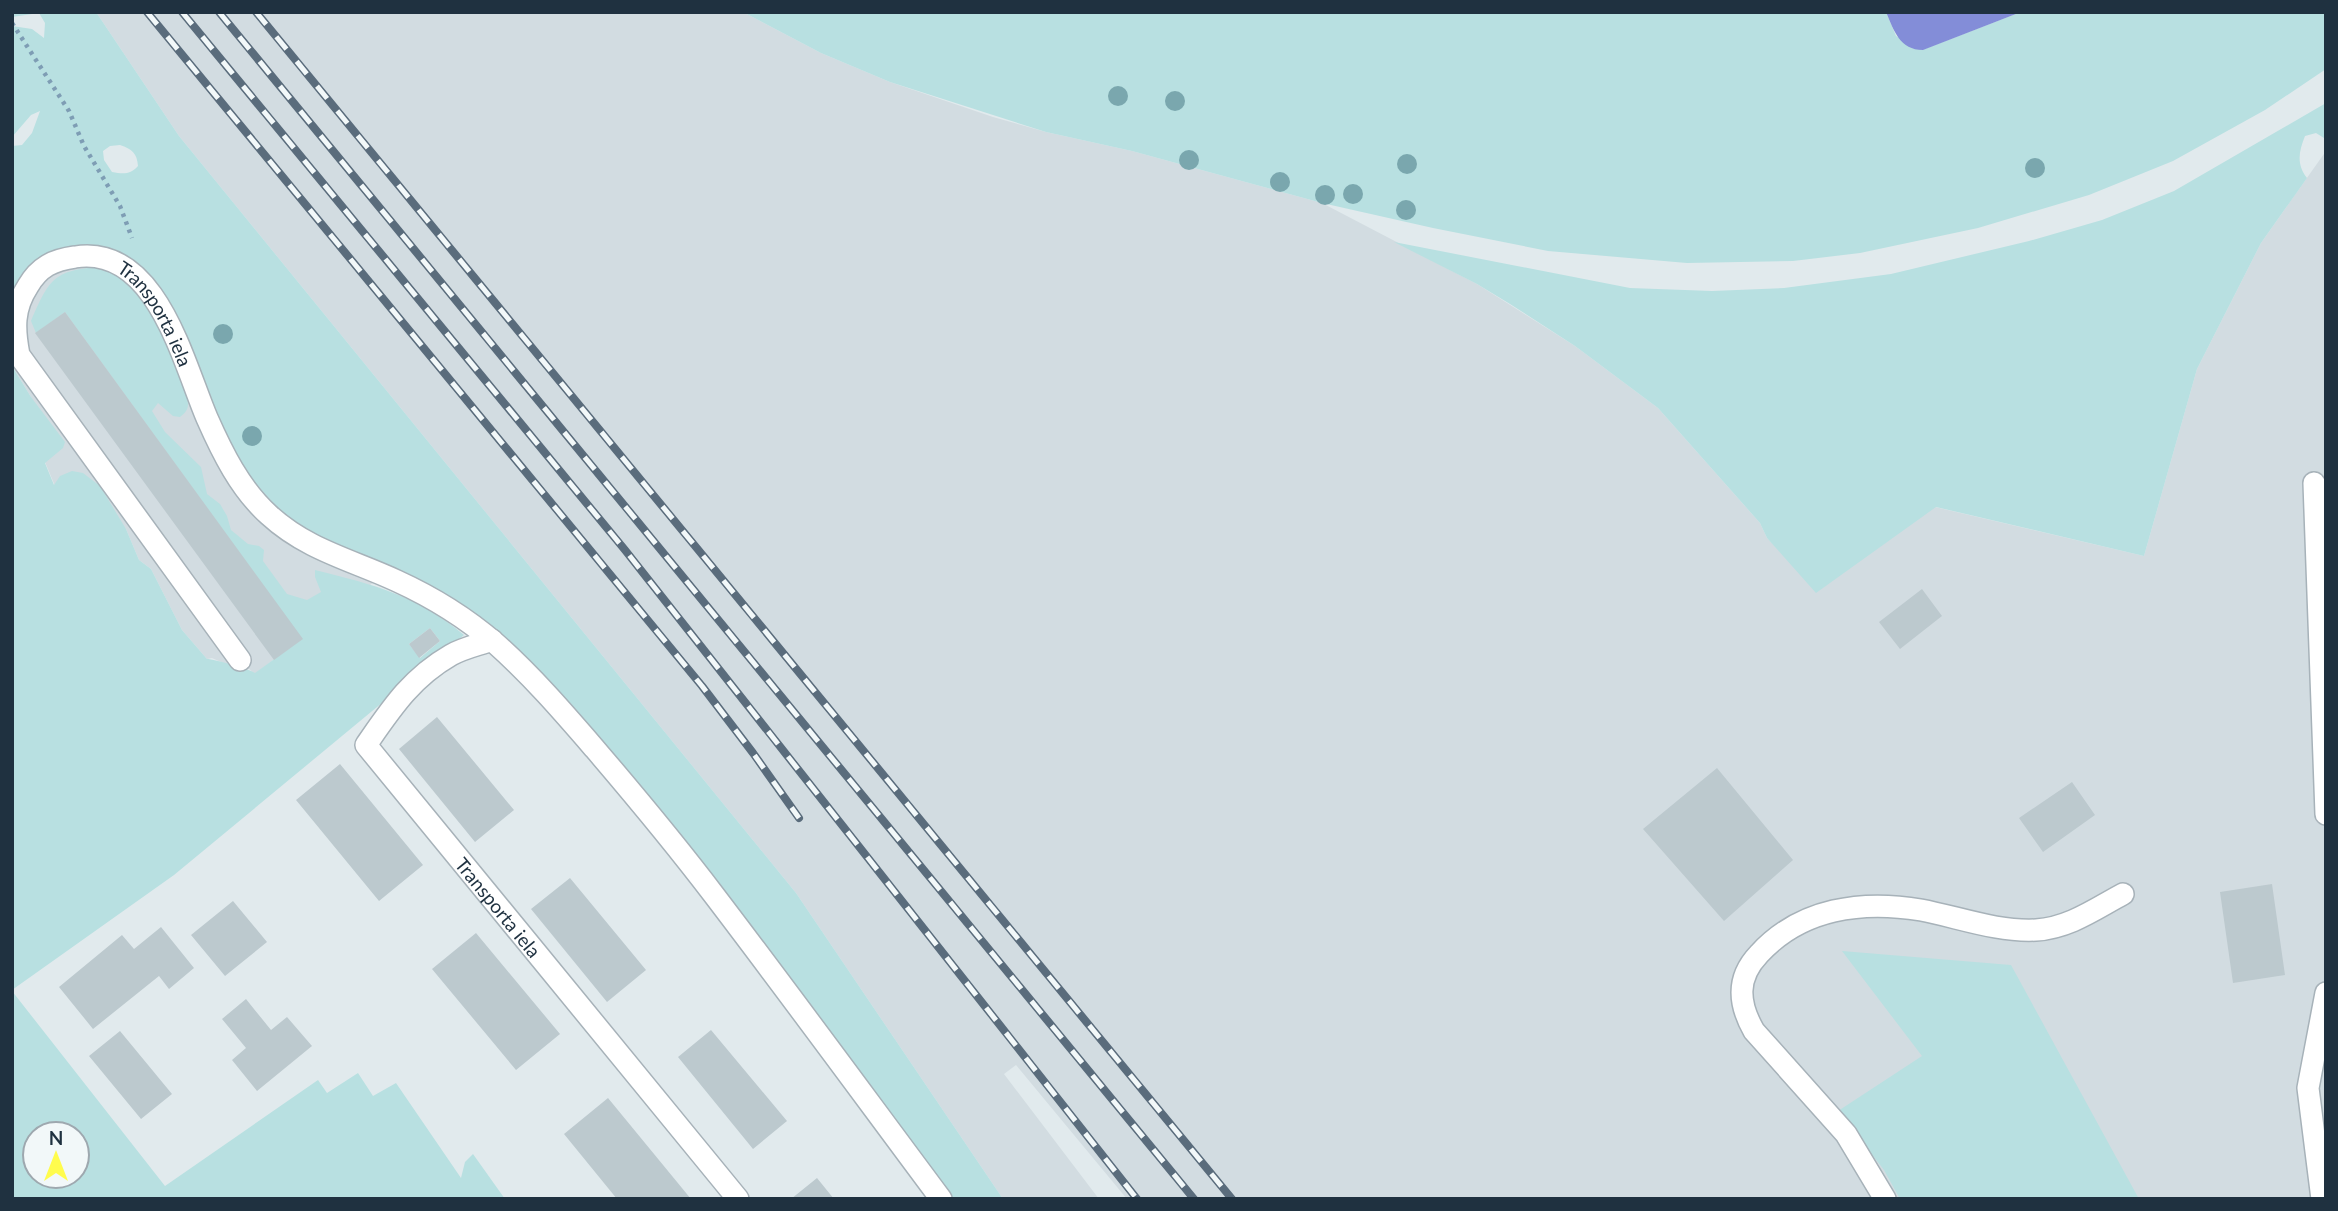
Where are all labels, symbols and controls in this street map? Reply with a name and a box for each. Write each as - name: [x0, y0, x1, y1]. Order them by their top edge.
- street label: Transporta iela: [114, 255, 198, 369]
- street label: Transporta iela: [451, 852, 546, 961]
- north arrow: [21, 1120, 91, 1190]
- text: N: [49, 1126, 63, 1149]

